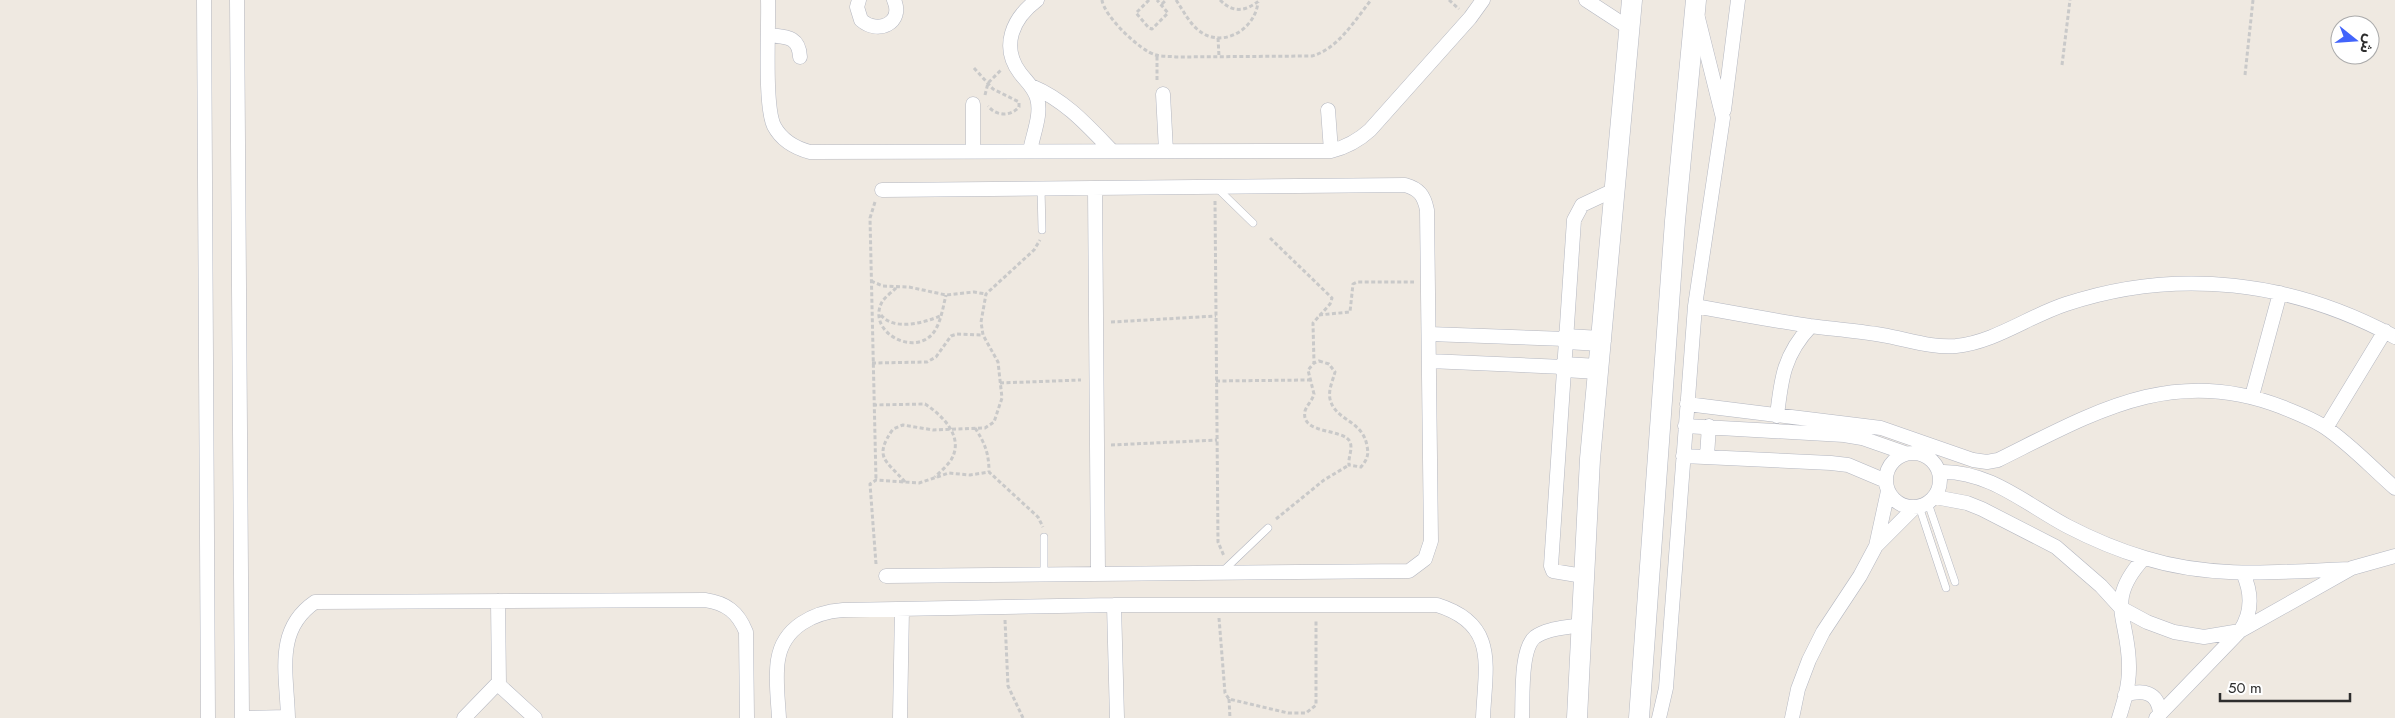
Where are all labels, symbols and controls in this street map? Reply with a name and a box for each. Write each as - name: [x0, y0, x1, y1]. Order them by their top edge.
- north arrow: [2330, 15, 2380, 65]
- text: ش: [2355, 32, 2380, 56]
- scale bar: [2220, 670, 2350, 702]
- text: 50 m: [2228, 677, 2262, 699]

